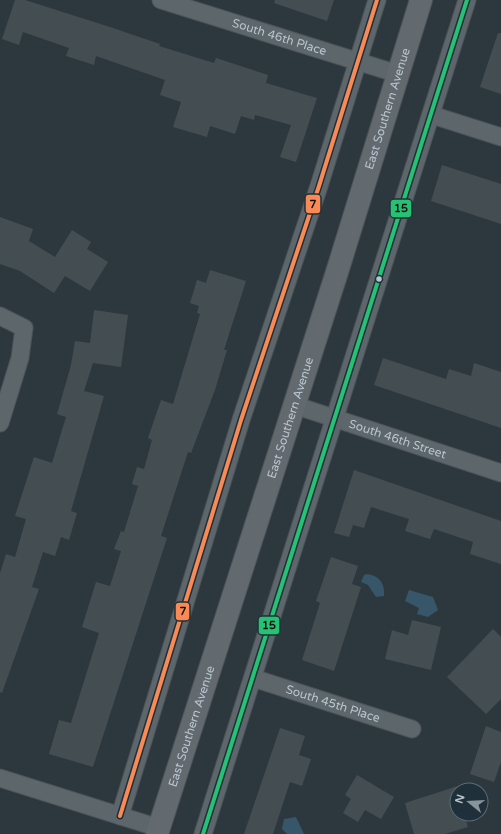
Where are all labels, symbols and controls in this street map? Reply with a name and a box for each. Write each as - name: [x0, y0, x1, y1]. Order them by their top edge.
- street label: South 46th Place: [230, 16, 328, 58]
- street label: East Southern Avenue: [362, 46, 413, 171]
- line badge: 7: [305, 194, 321, 214]
- text: 7: [310, 198, 317, 211]
- line badge: 15: [390, 199, 412, 218]
- text: 15: [394, 202, 408, 215]
- unlabelled marker: [374, 274, 384, 284]
- street label: East Southern Avenue: [264, 355, 316, 480]
- street label: South 46th Street: [347, 417, 448, 462]
- line badge: 7: [175, 602, 190, 621]
- text: 7: [180, 605, 187, 618]
- line badge: 15: [258, 616, 280, 635]
- text: 15: [262, 619, 276, 632]
- street label: East Southern Avenue: [166, 664, 218, 789]
- street label: South 45th Place: [284, 682, 382, 725]
- north arrow: [449, 782, 489, 822]
- text: N: [452, 793, 468, 805]

